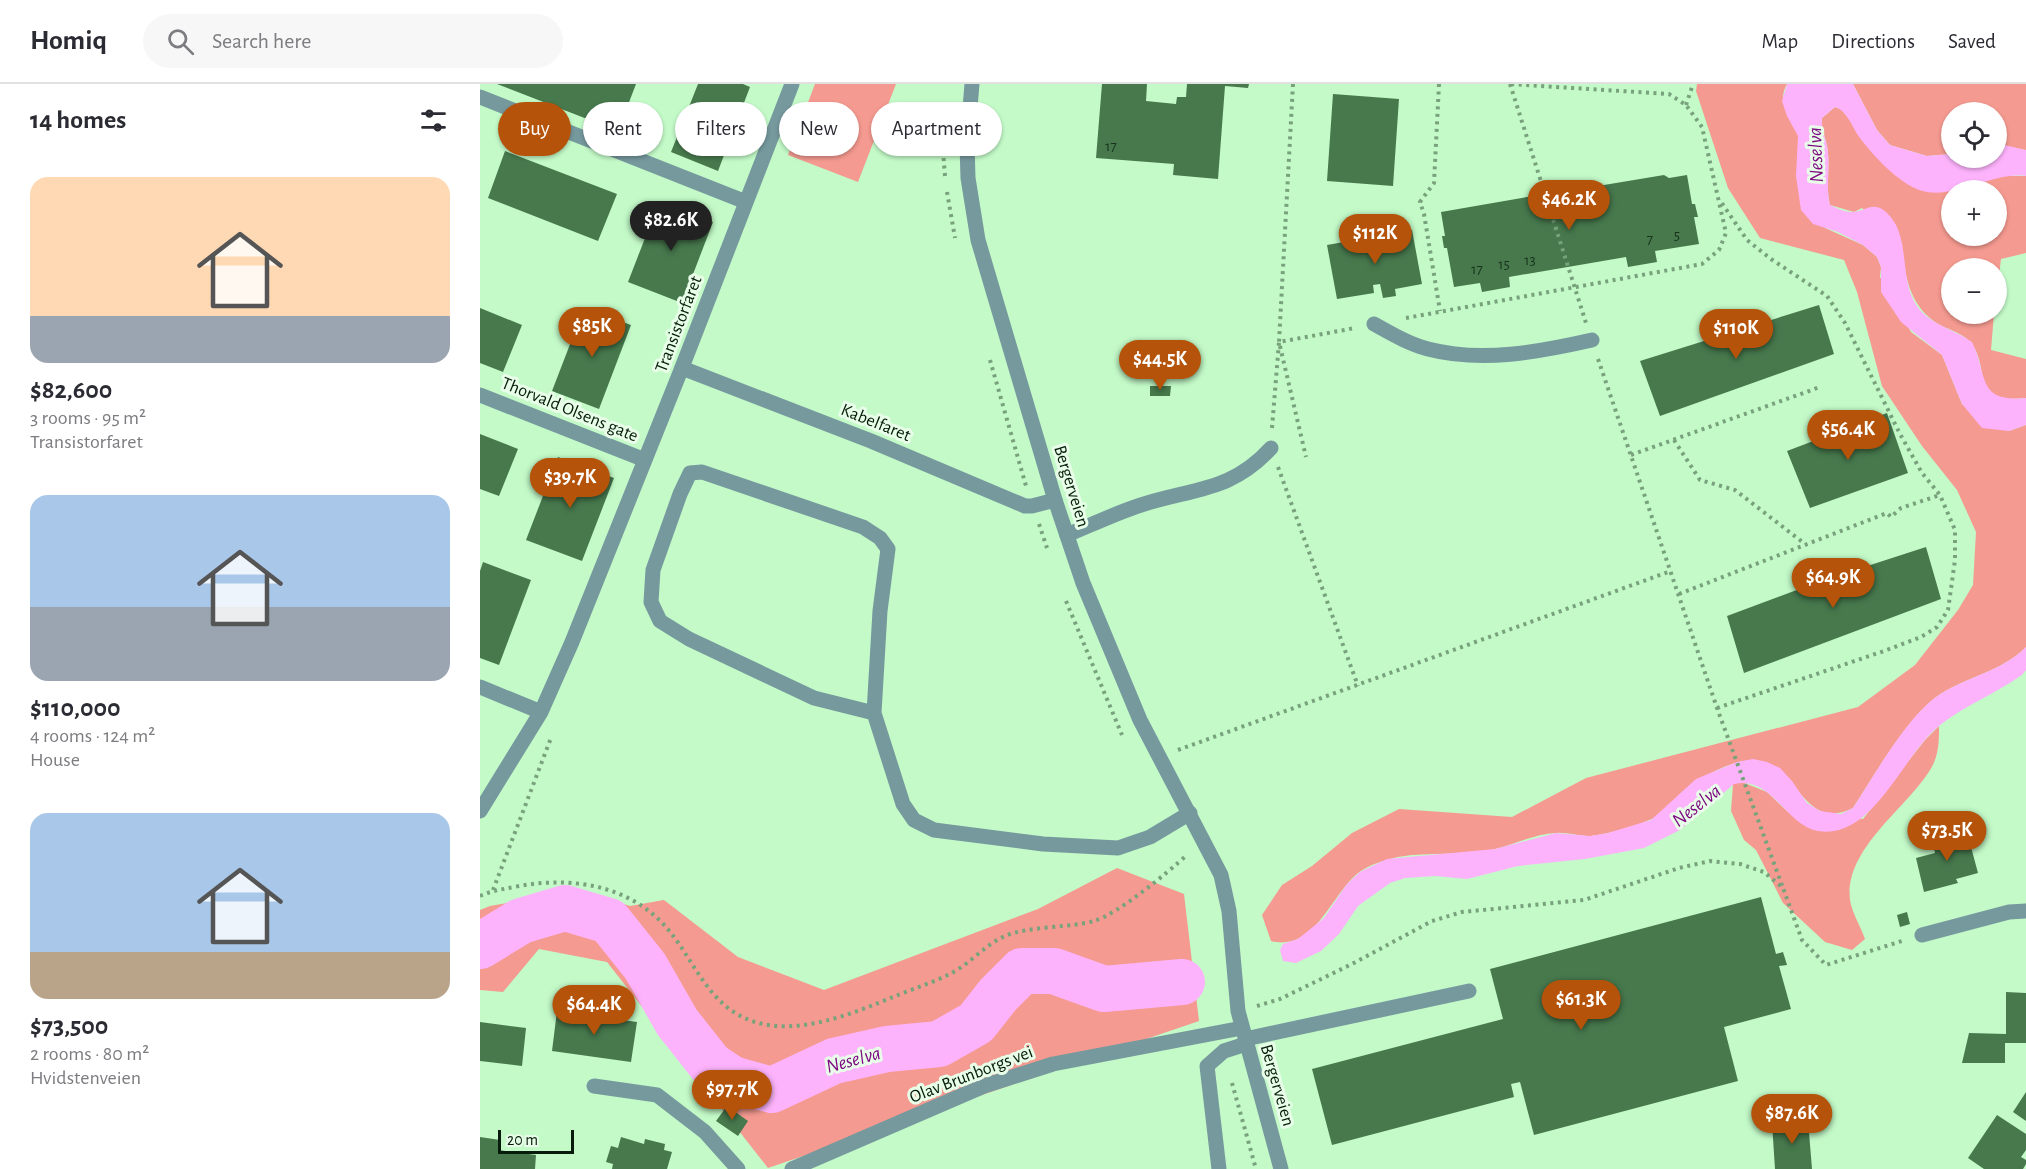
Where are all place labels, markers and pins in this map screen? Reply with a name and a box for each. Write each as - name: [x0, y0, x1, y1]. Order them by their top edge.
- pin: $46.2K: [1520, 180, 1618, 231]
- pin: $82.6K: [622, 201, 720, 252]
- pin: $112K: [1333, 214, 1417, 265]
- pin: $85K: [556, 307, 628, 358]
- pin: $110K: [1694, 309, 1778, 360]
- pin: $44.5K: [1111, 340, 1209, 391]
- pin: $56.4K: [1799, 410, 1897, 461]
- pin: $39.7K: [521, 458, 619, 509]
- pin: $64.9K: [1784, 558, 1882, 609]
- pin: $73.5K: [1898, 811, 1996, 862]
- pin: $61.3K: [1532, 980, 1630, 1031]
- pin: $64.4K: [545, 985, 643, 1036]
- pin: $97.7K: [683, 1070, 781, 1121]
- pin: $87.6K: [1743, 1094, 1841, 1145]

